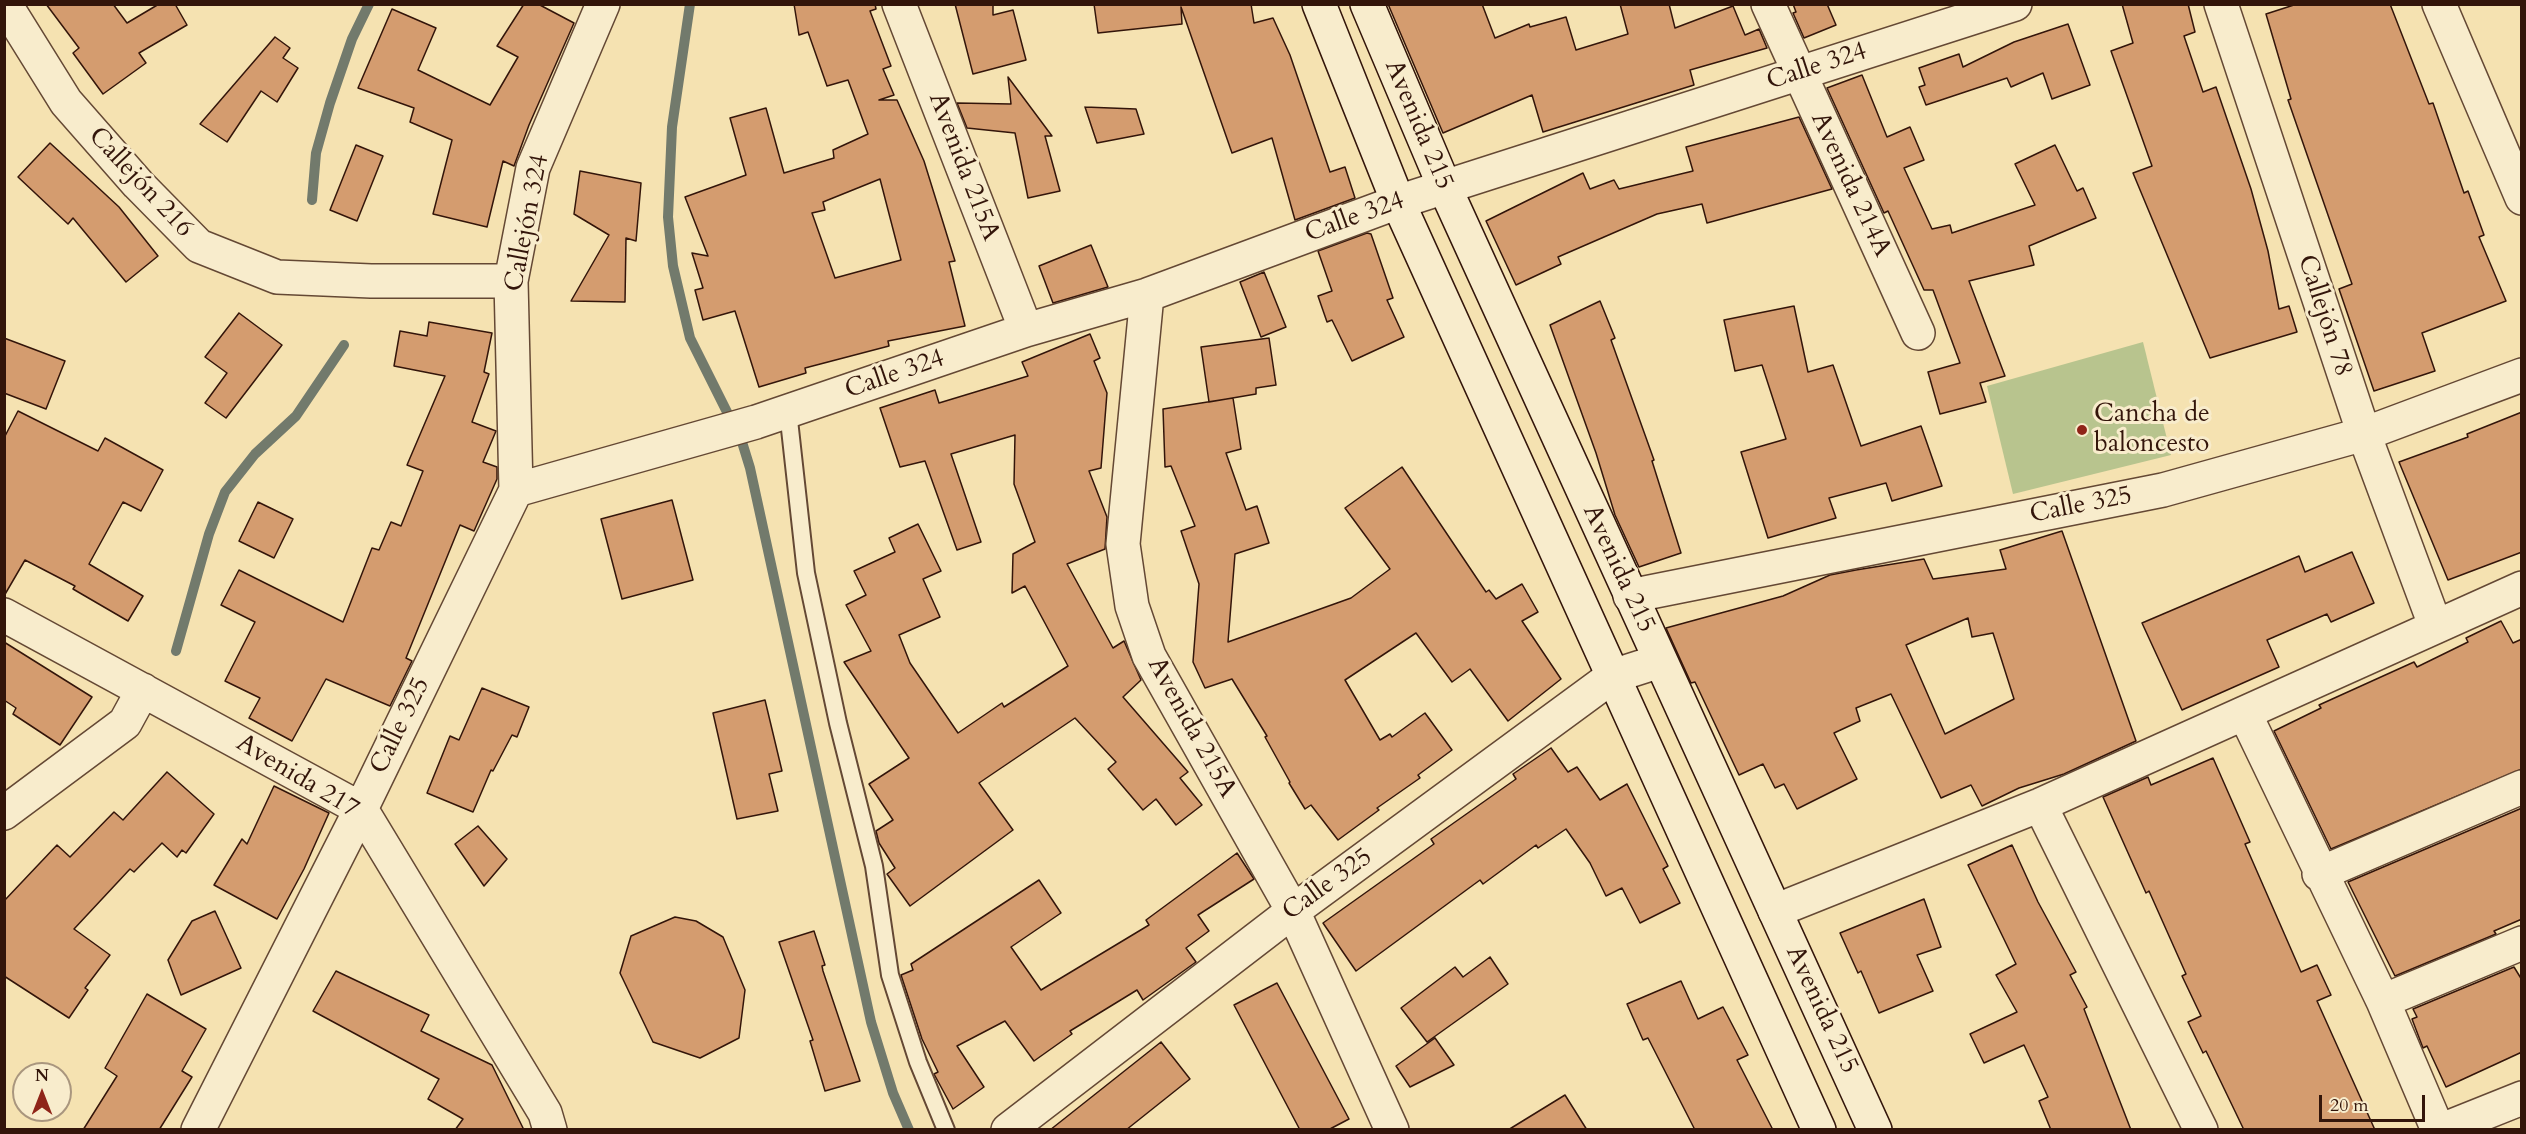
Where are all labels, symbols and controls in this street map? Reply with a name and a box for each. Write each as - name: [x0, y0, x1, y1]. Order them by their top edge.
- street label: Calle 324: [1763, 36, 1871, 98]
- street label: Avenida 215: [1377, 56, 1459, 194]
- street label: Avenida 215A: [920, 89, 1006, 245]
- street label: Avenida 214A: [1803, 108, 1897, 262]
- street label: Callejón 216: [81, 121, 199, 245]
- street label: Callejón 324: [499, 152, 557, 294]
- street label: Calle 324: [1301, 186, 1409, 250]
- street label: Callejón 78: [2290, 251, 2358, 381]
- street label: Calle 324: [841, 343, 949, 407]
- place label: Cancha de baloncesto: [2094, 399, 2210, 460]
- marker: Cancha de baloncesto: [2075, 423, 2089, 437]
- street label: Calle 325: [2027, 481, 2135, 531]
- street label: Avenida 215: [1575, 500, 1661, 638]
- street label: Avenida 215A: [1140, 652, 1242, 804]
- street label: Calle 325: [364, 673, 438, 779]
- street label: Avenida 217: [230, 728, 364, 826]
- street label: Calle 325: [1277, 842, 1379, 928]
- street label: Avenida 215: [1778, 941, 1864, 1079]
- north arrow: [12, 1062, 72, 1122]
- text: N: [35, 1065, 49, 1087]
- scale bar: [2322, 1083, 2428, 1121]
- text: 20 m: [2330, 1093, 2369, 1118]

